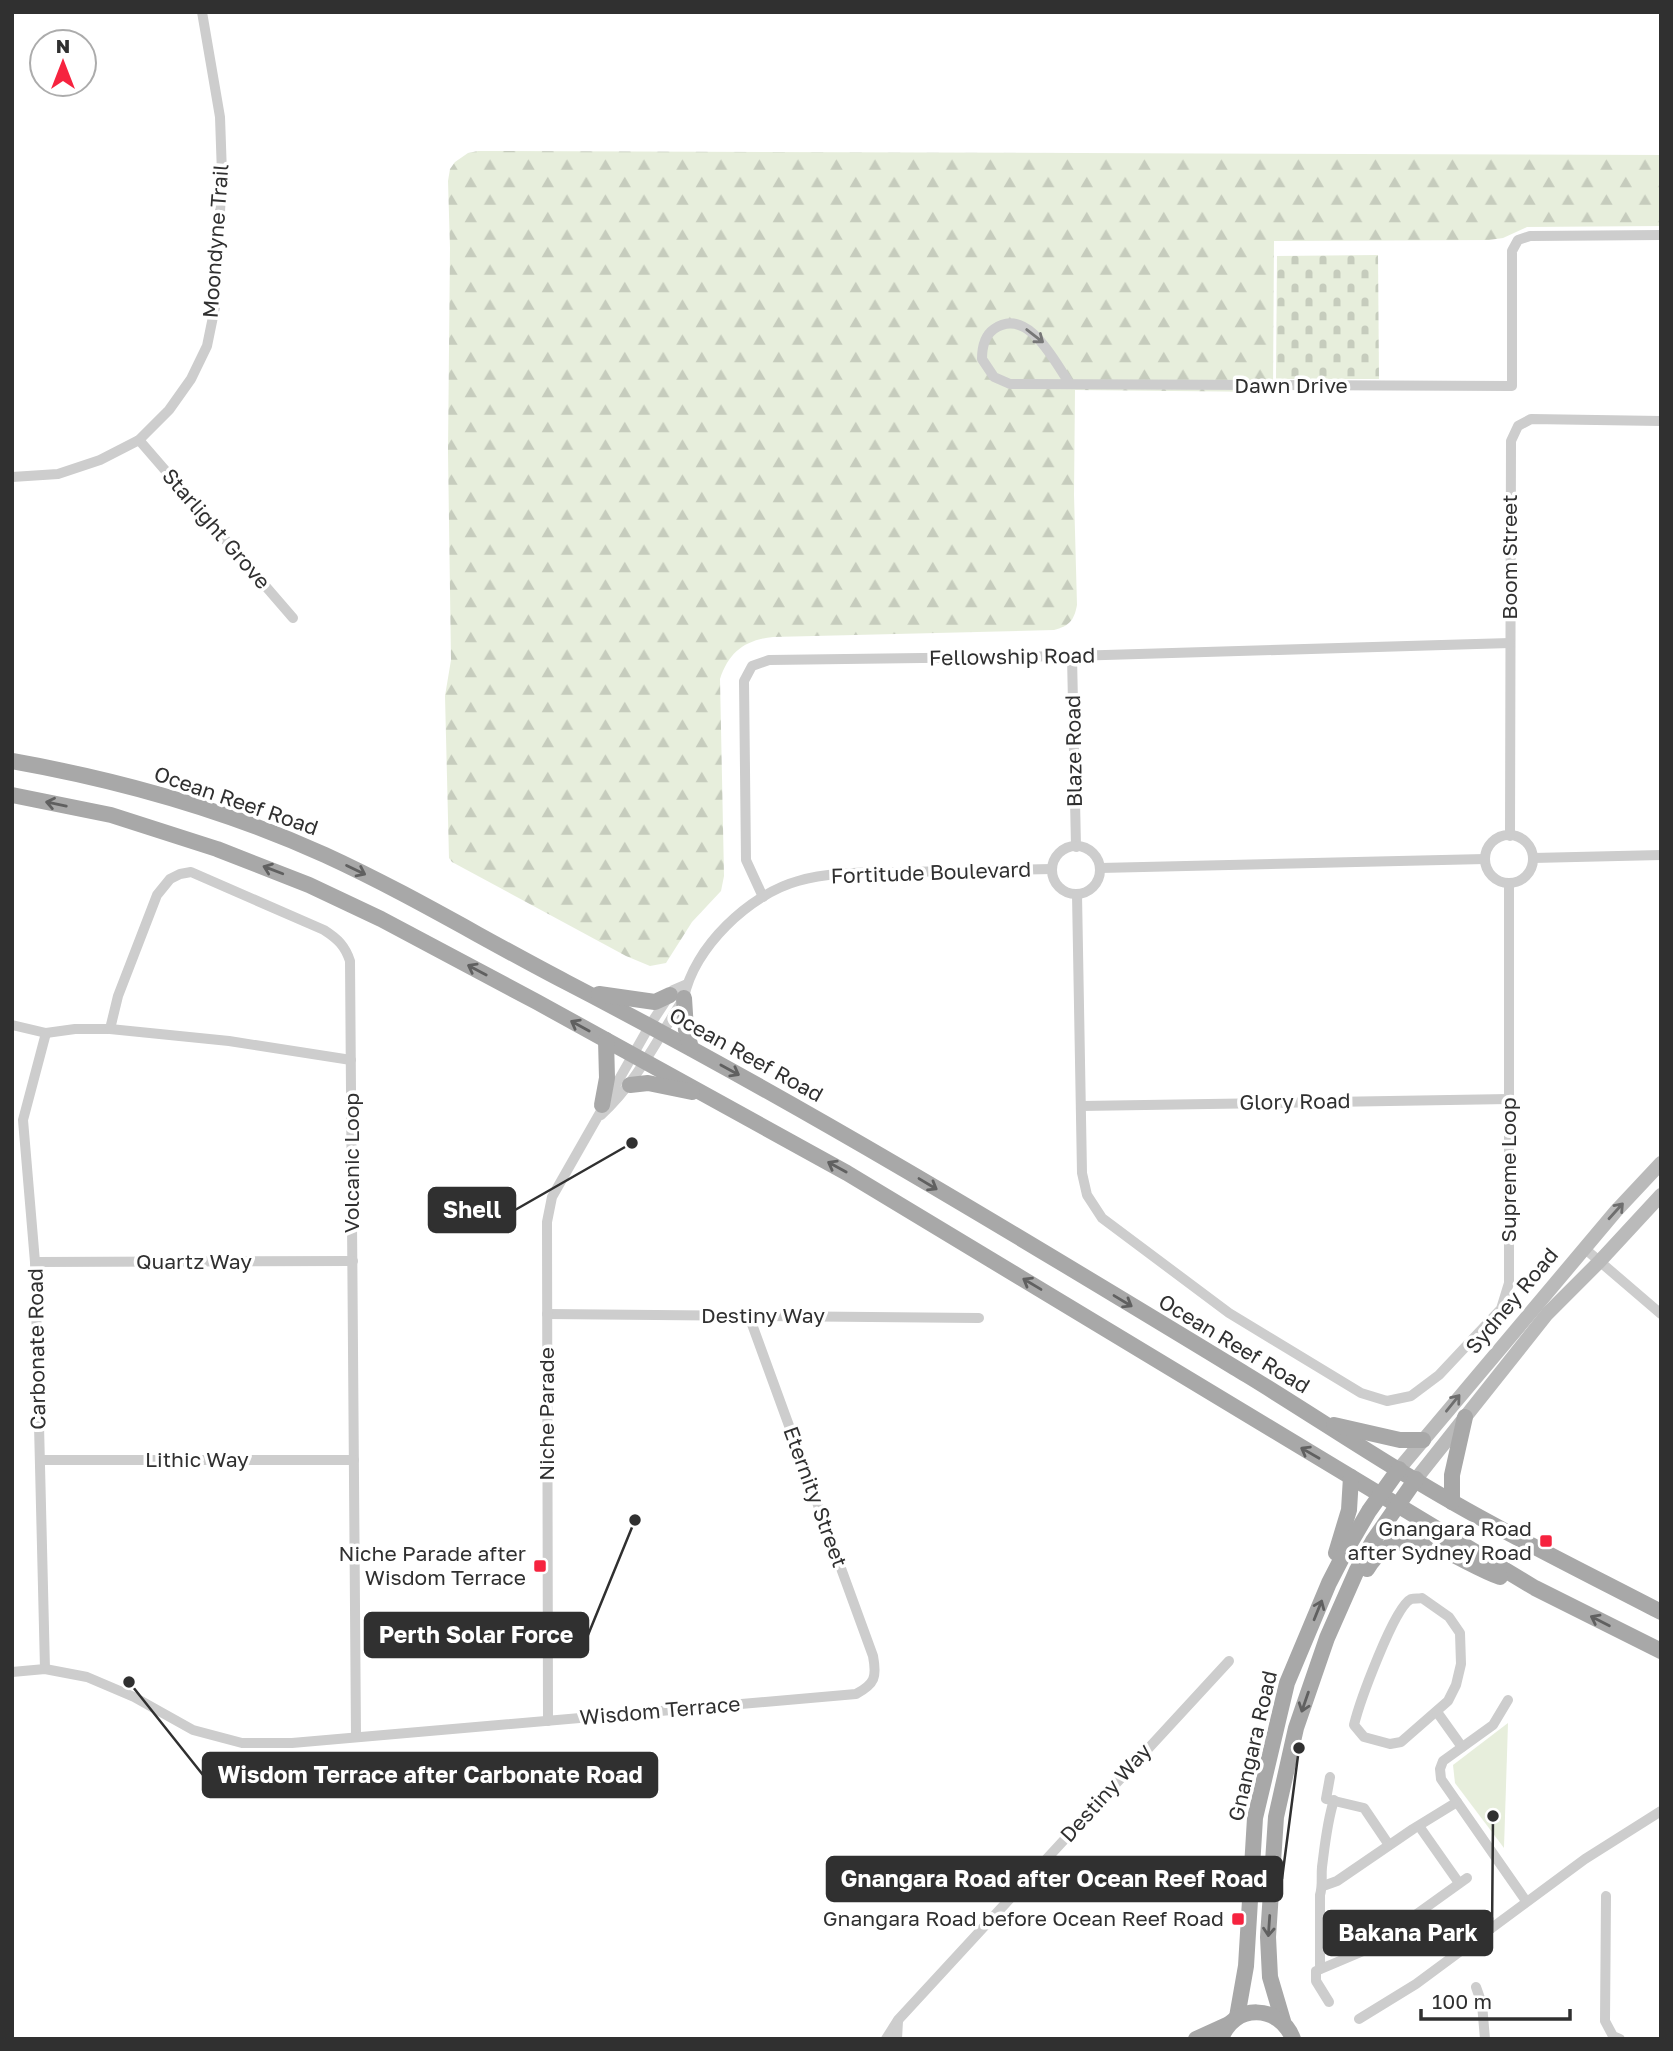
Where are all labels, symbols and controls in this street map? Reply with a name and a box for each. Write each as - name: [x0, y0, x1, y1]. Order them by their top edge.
- north arrow: [28, 28, 98, 98]
- text: N: [56, 34, 70, 57]
- street label: Moondyne Trail: [197, 163, 233, 319]
- one-way arrow: [1025, 329, 1043, 344]
- street label: Dawn Drive: [1234, 372, 1348, 398]
- street label: Starlight Grove: [157, 463, 276, 594]
- street label: Boom Street: [1496, 494, 1522, 620]
- street label: Fellowship Road: [929, 642, 1095, 670]
- street label: Blaze Road: [1059, 695, 1087, 807]
- street label: Ocean Reef Road: [151, 760, 322, 840]
- one-way arrow: [45, 796, 68, 810]
- street label: Fortitude Boulevard: [830, 856, 1032, 888]
- one-way arrow: [263, 863, 285, 875]
- one-way arrow: [345, 864, 366, 878]
- one-way arrow: [467, 963, 488, 977]
- street label: Ocean Reef Road: [665, 1001, 828, 1107]
- one-way arrow: [571, 1019, 591, 1033]
- one-way arrow: [720, 1064, 740, 1078]
- street label: Glory Road: [1239, 1087, 1351, 1115]
- street label: Volcanic Loop: [338, 1093, 364, 1233]
- street label: Supreme Loop: [1495, 1097, 1521, 1243]
- one-way arrow: [827, 1160, 847, 1174]
- one-way arrow: [917, 1177, 937, 1191]
- callout: Shell: [429, 1188, 515, 1232]
- text: Shell: [443, 1195, 501, 1223]
- one-way arrow: [1608, 1202, 1624, 1220]
- street label: Sydney Road: [1459, 1242, 1563, 1359]
- street label: Quartz Way: [136, 1248, 252, 1274]
- street label: Carbonate Road: [22, 1268, 50, 1430]
- one-way arrow: [1022, 1277, 1042, 1291]
- street label: Ocean Reef Road: [1154, 1288, 1315, 1399]
- one-way arrow: [1112, 1294, 1132, 1308]
- street label: Destiny Way: [701, 1302, 825, 1328]
- street label: Niche Parade: [533, 1347, 559, 1481]
- one-way arrow: [1445, 1395, 1461, 1413]
- street label: Eternity Street: [778, 1423, 853, 1571]
- street label: Lithic Way: [145, 1446, 249, 1472]
- one-way arrow: [1301, 1446, 1321, 1460]
- place label: Gnangara Road after Sydney Road: [1348, 1515, 1532, 1565]
- marker: Gnangara Road after Sydney Road: [1538, 1533, 1554, 1549]
- place label: Niche Parade after Wisdom Terrace: [339, 1540, 526, 1590]
- marker: Niche Parade after Wisdom Terrace: [532, 1558, 548, 1574]
- one-way arrow: [1312, 1600, 1325, 1622]
- callout: Perth Solar Force: [365, 1613, 588, 1657]
- one-way arrow: [1590, 1614, 1611, 1627]
- text: Perth Solar Force: [379, 1620, 573, 1648]
- street label: Gnangara Road: [1222, 1668, 1282, 1824]
- street label: Wisdom Terrace: [578, 1690, 741, 1730]
- one-way arrow: [1298, 1691, 1311, 1713]
- street label: Destiny Way: [1054, 1737, 1157, 1847]
- callout: Wisdom Terrace after Carbonate Road: [203, 1753, 657, 1797]
- text: Wisdom Terrace after Carbonate Road: [217, 1760, 643, 1788]
- callout: Gnangara Road after Ocean Reef Road: [827, 1857, 1282, 1901]
- text: Gnangara Road after Ocean Reef Road: [841, 1864, 1267, 1892]
- place label: Gnangara Road before Ocean Reef Road: [823, 1905, 1224, 1931]
- marker: Gnangara Road before Ocean Reef Road: [1230, 1911, 1246, 1927]
- callout: Bakana Park: [1324, 1911, 1492, 1955]
- one-way arrow: [1262, 1914, 1275, 1936]
- text: Bakana Park: [1338, 1918, 1479, 1946]
- scale bar: [1421, 1978, 1570, 2022]
- text: 100 m: [1432, 1988, 1492, 2014]

